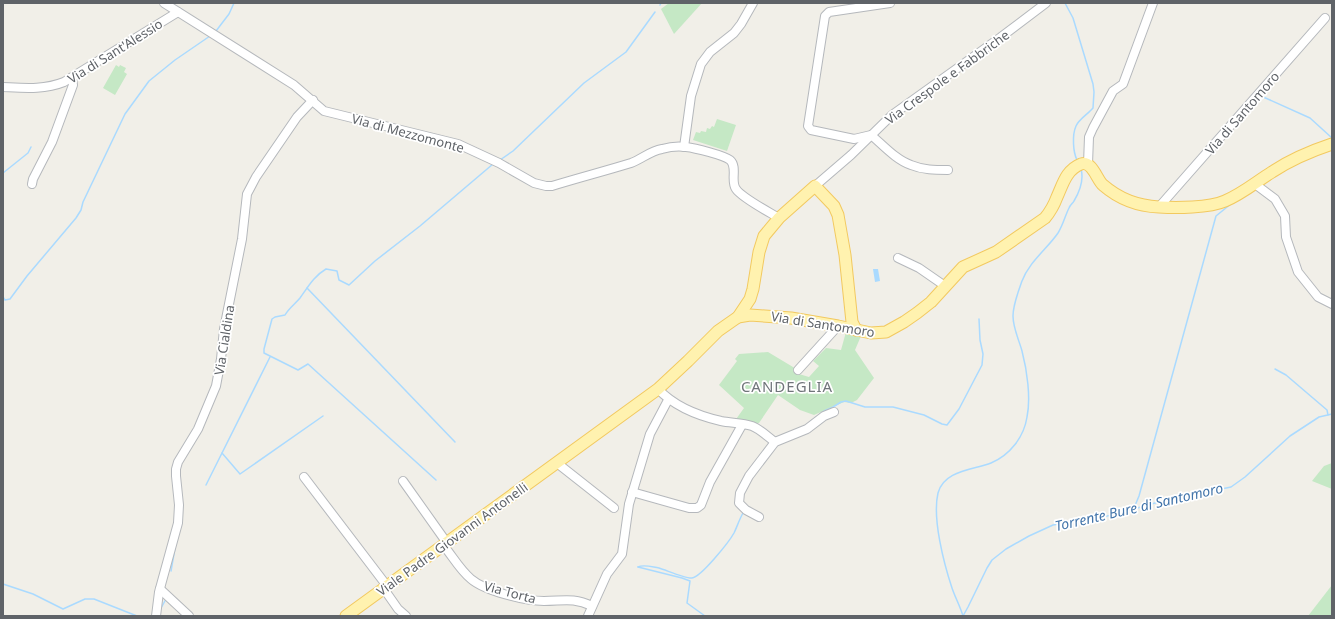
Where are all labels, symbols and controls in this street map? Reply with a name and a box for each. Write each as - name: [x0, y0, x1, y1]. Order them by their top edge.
- street label: Via di Sant'Alessio: [64, 15, 166, 87]
- street label: Via Crespole e Fabbriche: [881, 26, 1013, 128]
- street label: Via di Santomoro: [1201, 68, 1283, 158]
- street label: Via di Mezzomonte: [350, 109, 466, 157]
- street label: Via Cialdina: [210, 304, 238, 376]
- street label: Via di Santomoro: [770, 307, 876, 341]
- district label: CANDEGLIA: [741, 376, 833, 396]
- street label: Viale Padre Giovanni Antonelli: [373, 478, 531, 600]
- water label: Torrente Bure di Santomoro: [1053, 478, 1225, 535]
- street label: Via Torta: [482, 576, 538, 608]

